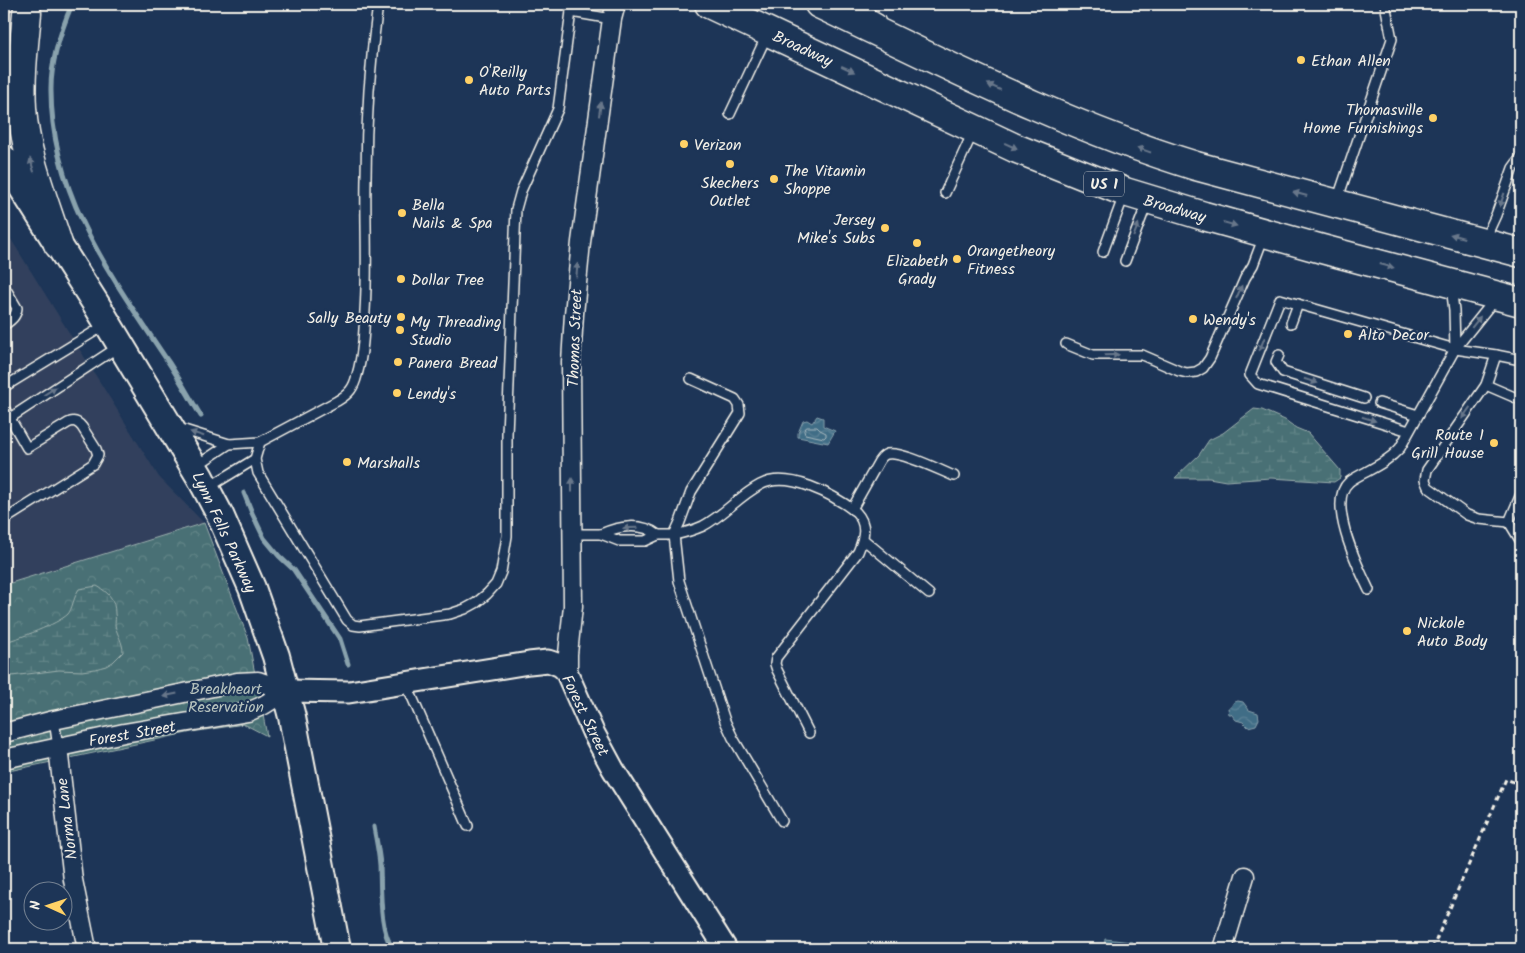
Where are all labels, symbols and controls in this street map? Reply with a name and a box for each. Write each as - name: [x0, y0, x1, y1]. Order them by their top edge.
- street label: Broadway: [768, 25, 837, 74]
- place label: Ethan Allen: [1311, 49, 1391, 74]
- marker: Ethan Allen: [1295, 54, 1307, 66]
- place label: O'Reilly Auto Parts: [479, 60, 551, 103]
- one-way arrow: [841, 65, 855, 73]
- marker: O'Reilly Auto Parts: [463, 74, 475, 86]
- one-way arrow: [987, 82, 1001, 90]
- place label: Thomasville Home Furnishings: [1303, 98, 1423, 141]
- one-way arrow: [596, 101, 604, 117]
- marker: Thomasville Home Furnishings: [1427, 112, 1439, 124]
- place label: Verizon: [694, 133, 742, 158]
- marker: Verizon: [678, 138, 690, 150]
- one-way arrow: [1004, 142, 1018, 150]
- one-way arrow: [1136, 146, 1151, 154]
- one-way arrow: [28, 157, 36, 172]
- marker: Skechers Outlet: [724, 158, 736, 170]
- place label: The Vitamin Shoppe: [784, 159, 866, 202]
- place label: Skechers Outlet: [701, 171, 759, 214]
- road number: US 1: [1084, 172, 1124, 196]
- marker: The Vitamin Shoppe: [768, 173, 780, 185]
- street label: Broadway: [1140, 189, 1209, 230]
- one-way arrow: [1293, 189, 1308, 197]
- one-way arrow: [1498, 192, 1505, 207]
- place label: Bella Nails & Spa: [412, 193, 493, 236]
- marker: Bella Nails & Spa: [396, 207, 408, 219]
- place label: Jersey Mike's Subs: [797, 208, 875, 251]
- one-way arrow: [1222, 220, 1237, 228]
- marker: Jersey Mike's Subs: [879, 222, 891, 234]
- one-way arrow: [1133, 223, 1141, 238]
- one-way arrow: [1450, 232, 1465, 240]
- marker: Elizabeth Grady: [911, 237, 923, 249]
- place label: Orangetheory Fitness: [967, 239, 1055, 282]
- place label: Elizabeth Grady: [886, 249, 948, 292]
- marker: Orangetheory Fitness: [951, 253, 963, 265]
- one-way arrow: [573, 262, 581, 278]
- one-way arrow: [1379, 263, 1394, 271]
- place label: Dollar Tree: [411, 268, 484, 293]
- marker: Dollar Tree: [395, 273, 407, 285]
- one-way arrow: [1235, 284, 1243, 299]
- street label: Thomas Street: [561, 288, 590, 388]
- place label: Sally Beauty: [307, 306, 391, 331]
- place label: Wendy's: [1203, 308, 1256, 333]
- place label: My Threading Studio: [410, 310, 502, 353]
- marker: Sally Beauty: [395, 311, 407, 323]
- marker: Wendy's: [1187, 313, 1199, 325]
- one-way arrow: [1471, 316, 1482, 329]
- place label: Alto Decor: [1358, 323, 1430, 348]
- marker: My Threading Studio: [394, 324, 406, 336]
- marker: Alto Decor: [1342, 328, 1354, 340]
- one-way arrow: [1258, 337, 1266, 352]
- place label: Panera Bread: [408, 351, 498, 376]
- one-way arrow: [1104, 351, 1120, 359]
- marker: Panera Bread: [392, 356, 404, 368]
- one-way arrow: [1303, 378, 1318, 385]
- place label: Lendy's: [407, 382, 456, 407]
- one-way arrow: [44, 387, 57, 396]
- marker: Lendy's: [391, 387, 403, 399]
- one-way arrow: [1461, 406, 1471, 420]
- one-way arrow: [1362, 415, 1377, 423]
- place label: Route 1 Grill House: [1411, 423, 1484, 466]
- one-way arrow: [189, 429, 204, 437]
- marker: Route 1 Grill House: [1488, 437, 1500, 449]
- place label: Marshalls: [357, 451, 420, 476]
- marker: Marshalls: [341, 456, 353, 468]
- street label: Lynn Fells Parkway: [185, 468, 263, 598]
- one-way arrow: [568, 477, 576, 493]
- one-way arrow: [622, 524, 638, 532]
- place label: Nickole Auto Body: [1417, 611, 1488, 654]
- marker: Nickole Auto Body: [1401, 625, 1413, 637]
- street label: Forest Street: [554, 671, 616, 761]
- park label: Breakheart Reservation: [188, 677, 264, 720]
- one-way arrow: [162, 692, 178, 700]
- street label: Forest Street: [87, 714, 179, 754]
- street label: Norma Lane: [50, 777, 85, 861]
- north arrow: [22, 880, 72, 930]
- text: N: [25, 900, 47, 910]

